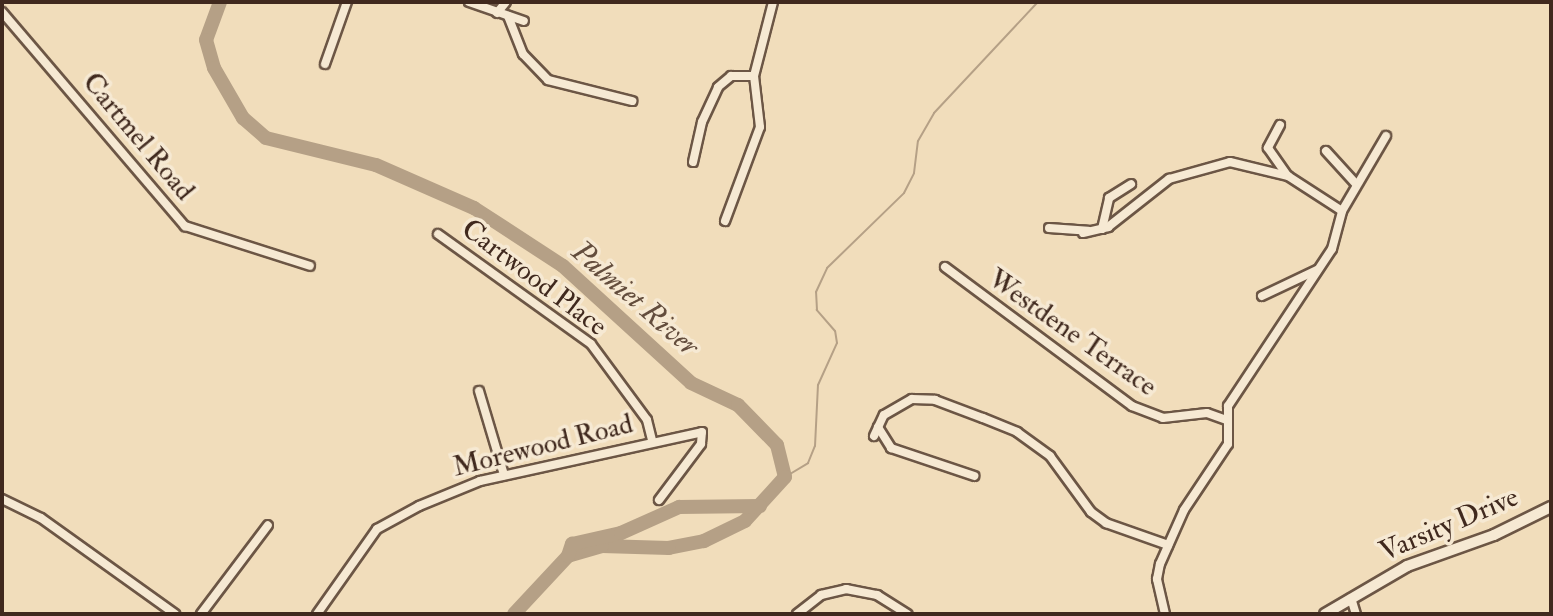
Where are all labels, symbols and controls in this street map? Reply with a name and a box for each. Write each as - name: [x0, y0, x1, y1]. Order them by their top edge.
- street label: Cartmel Road: [75, 66, 201, 208]
- street label: Cartwood Place: [455, 212, 613, 344]
- water label: Palmiet River: [564, 234, 706, 364]
- street label: Westdene Terrace: [981, 262, 1163, 404]
- street label: Morewood Road: [450, 407, 636, 485]
- street label: Varsity Drive: [1374, 481, 1524, 569]

